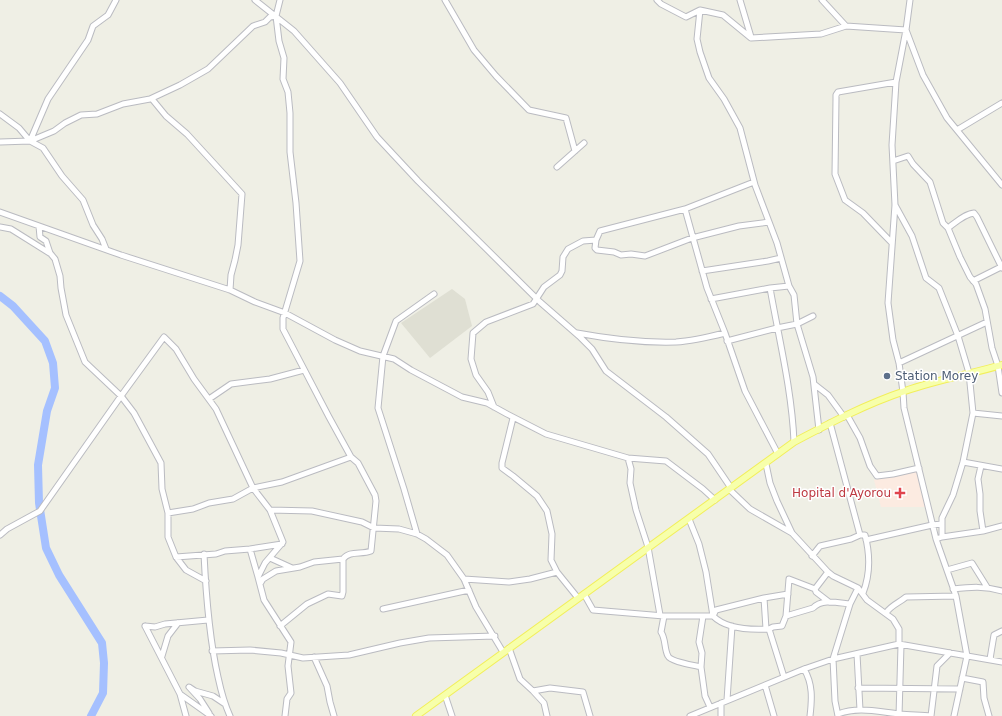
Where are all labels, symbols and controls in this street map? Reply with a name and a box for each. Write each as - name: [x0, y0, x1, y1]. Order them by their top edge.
- place label: Station Morey: [895, 369, 978, 383]
- marker: Station Morey: [882, 371, 892, 381]
- place label: Hopital d'Ayorou: [792, 486, 891, 500]
- marker: Hopital d'Ayorou: [894, 487, 906, 499]

